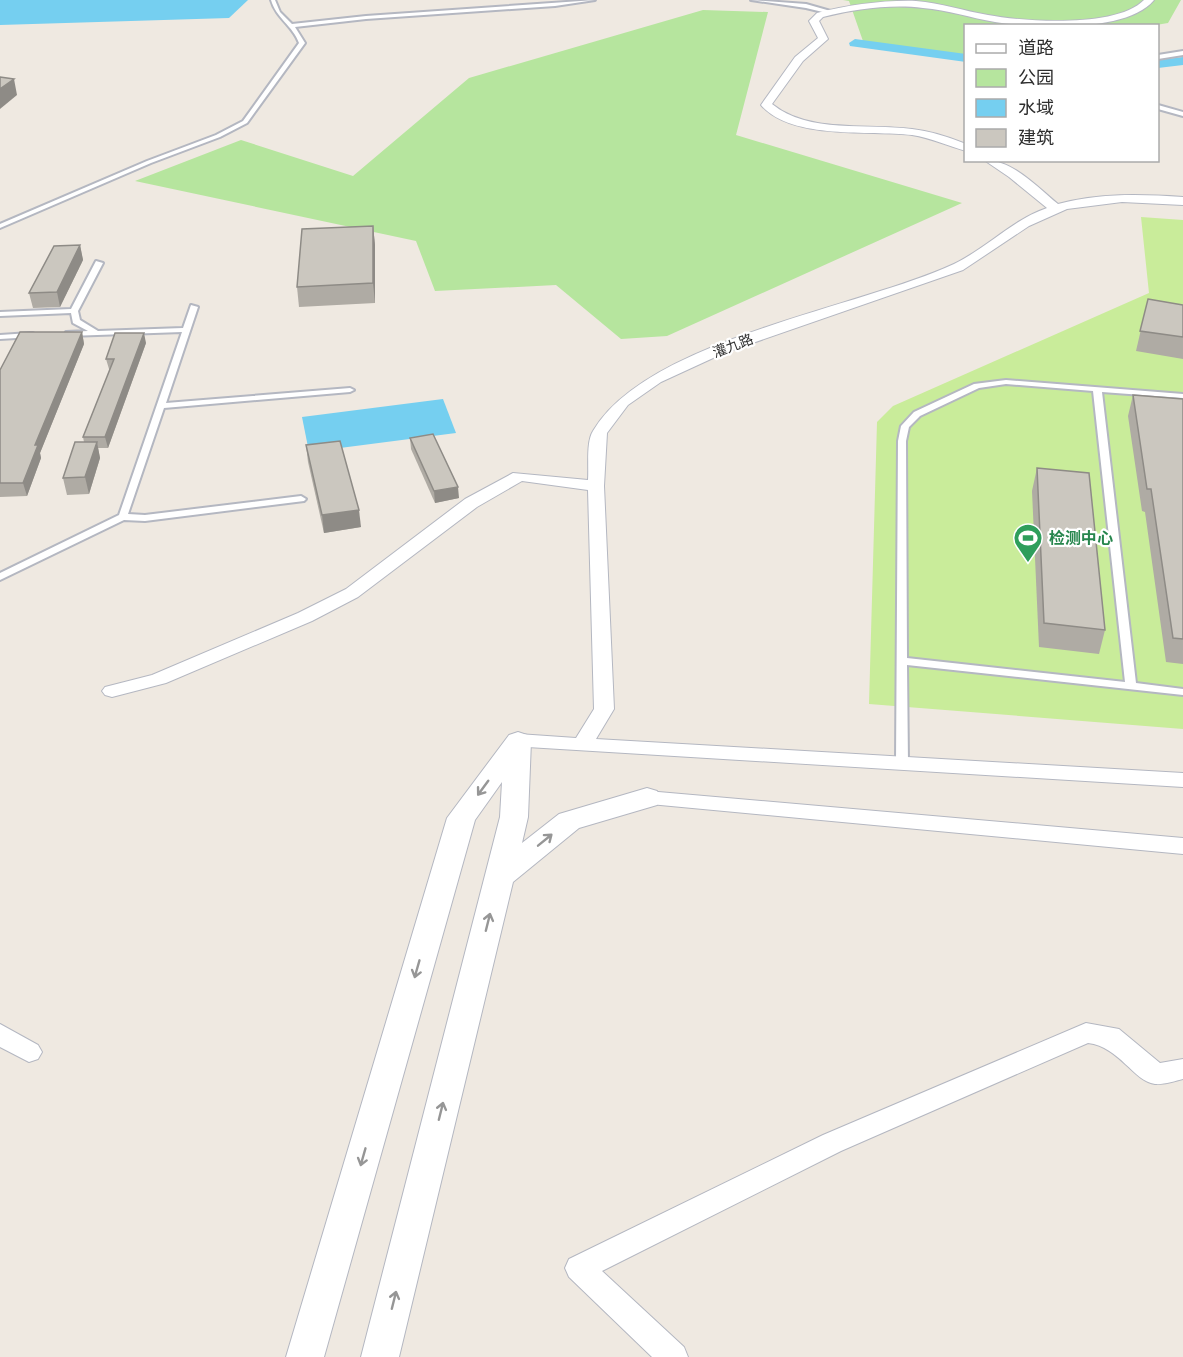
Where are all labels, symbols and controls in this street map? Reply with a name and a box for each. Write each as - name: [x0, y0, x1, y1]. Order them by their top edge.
- legend: [964, 24, 1159, 162]
- text: 道路: [1018, 37, 1054, 59]
- text: 公园: [1018, 67, 1054, 89]
- text: 水域: [1018, 97, 1054, 119]
- text: 建筑: [1018, 127, 1054, 149]
- street label: 灌九路: [710, 331, 756, 361]
- sports icon: 检测中心: [1012, 522, 1044, 564]
- place label: 检测中心: [1049, 529, 1113, 548]
- one-way arrow: [477, 779, 489, 795]
- one-way arrow: [537, 834, 553, 847]
- one-way arrow: [483, 913, 495, 932]
- one-way arrow: [411, 960, 422, 979]
- one-way arrow: [436, 1102, 447, 1121]
- one-way arrow: [357, 1147, 368, 1166]
- one-way arrow: [388, 1291, 400, 1310]

